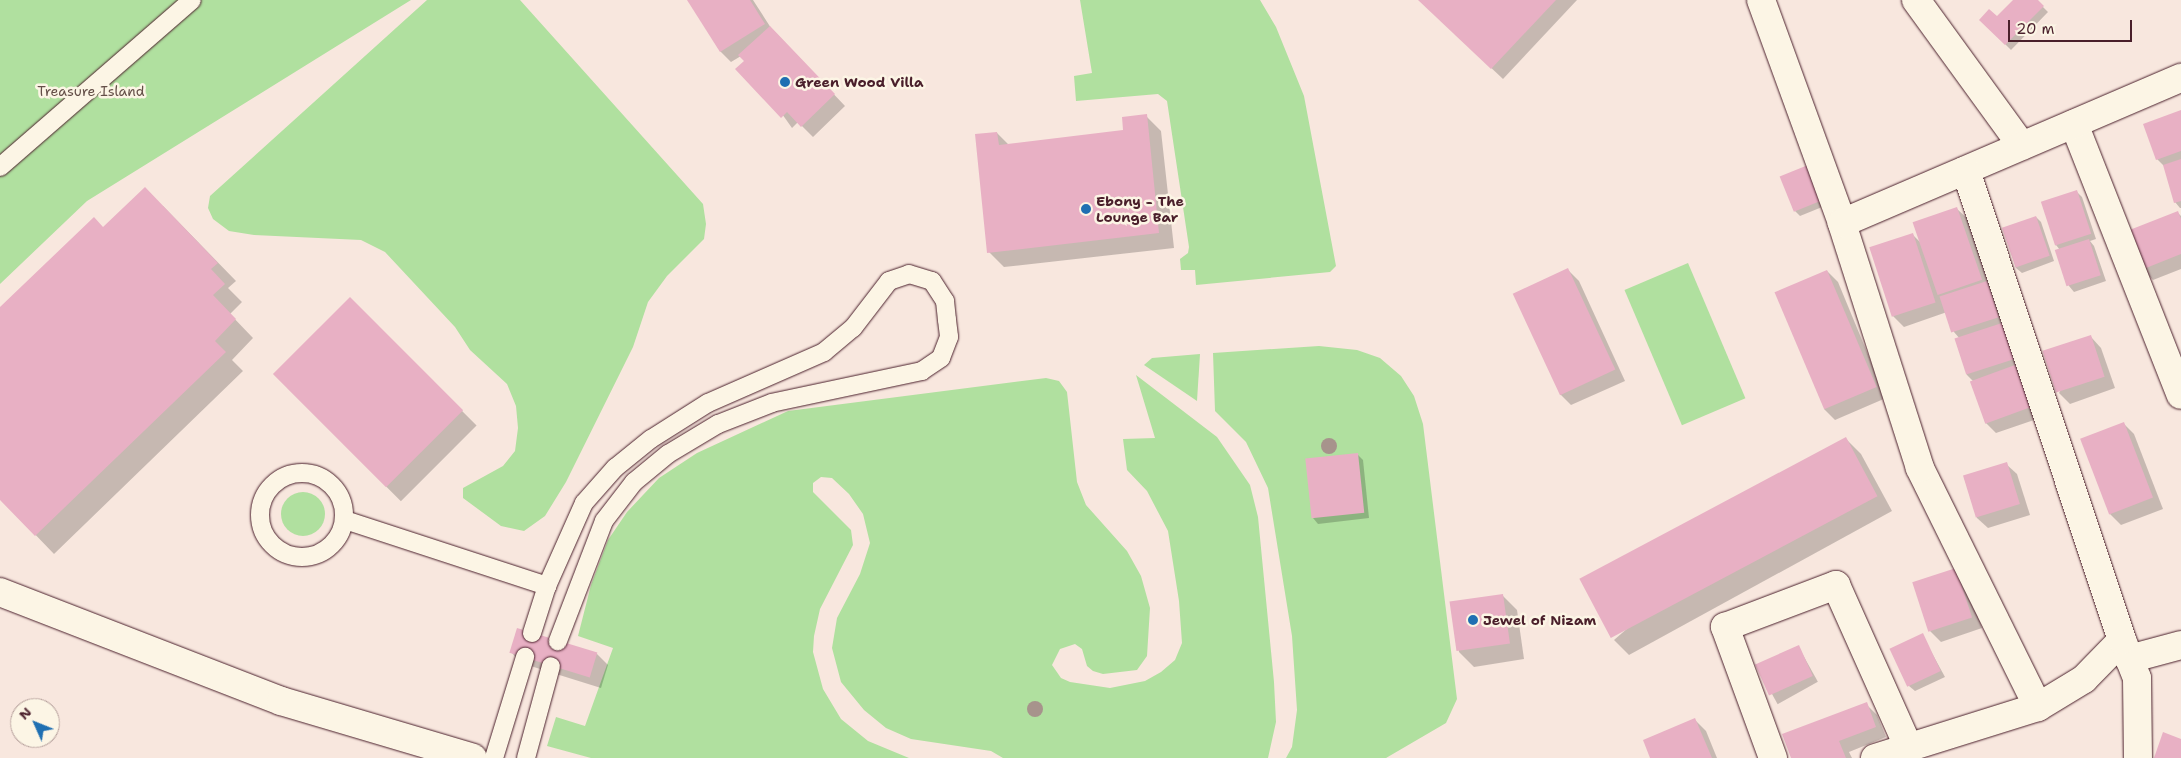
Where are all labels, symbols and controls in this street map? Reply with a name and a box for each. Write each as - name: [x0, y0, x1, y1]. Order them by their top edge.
- scale bar: [2011, 10, 2135, 42]
- text: 20 m: [2016, 19, 2055, 39]
- place label: Green Wood Villa: [795, 74, 923, 90]
- marker: Green Wood Villa: [779, 76, 791, 88]
- park label: Treasure Island: [37, 83, 145, 99]
- place label: Ebony - The Lounge Bar: [1096, 193, 1184, 226]
- marker: Ebony - The Lounge Bar: [1080, 203, 1092, 215]
- place label: Jewel of Nizam: [1483, 612, 1596, 628]
- marker: Jewel of Nizam: [1467, 614, 1479, 626]
- north arrow: [10, 698, 60, 748]
- text: N: [15, 703, 35, 724]

